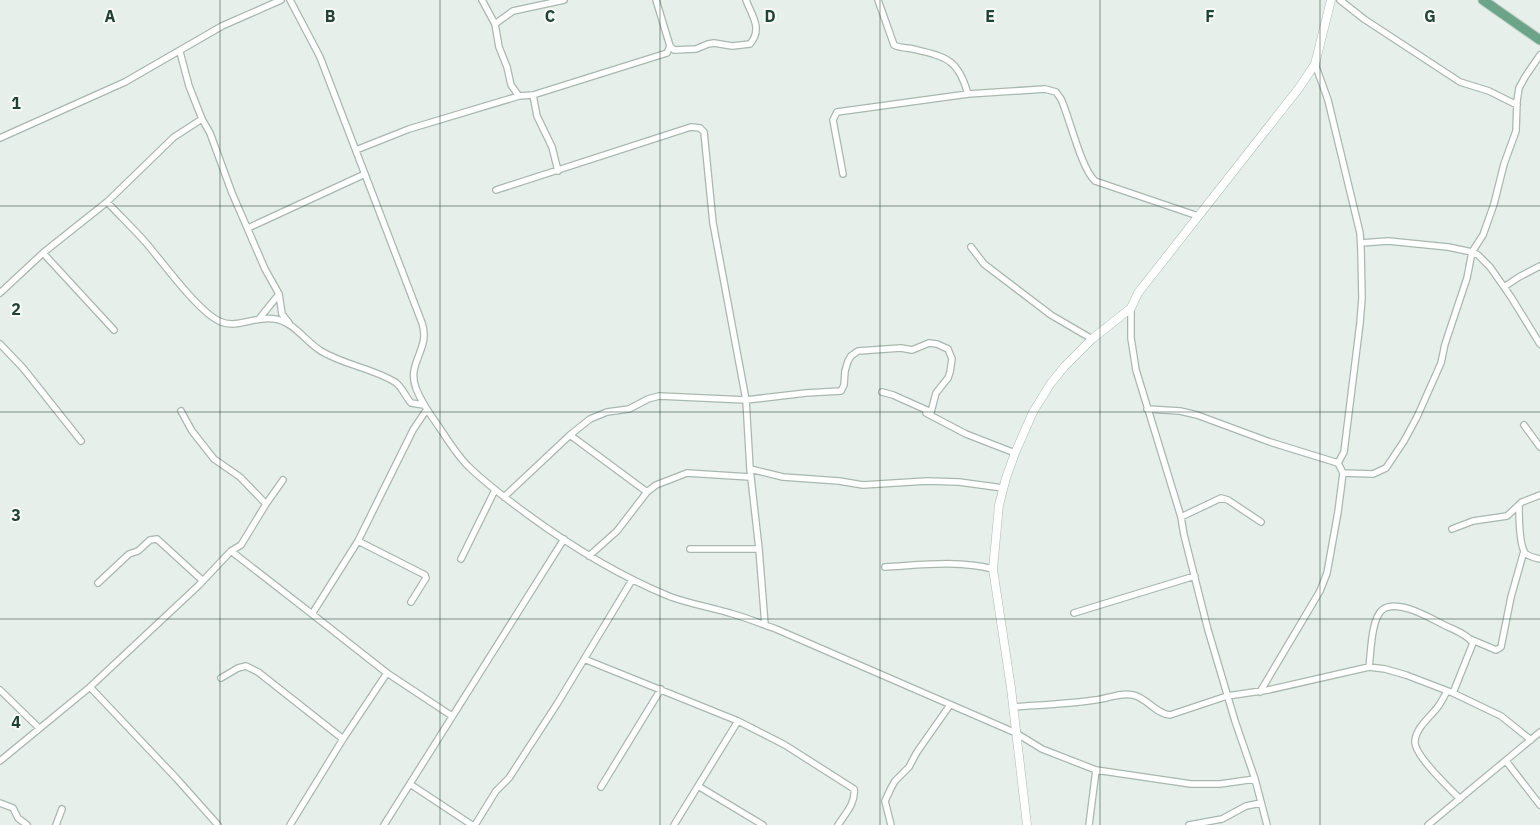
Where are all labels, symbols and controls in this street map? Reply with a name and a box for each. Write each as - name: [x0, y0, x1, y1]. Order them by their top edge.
- text: A: [105, 6, 116, 26]
- text: B: [325, 6, 336, 26]
- text: C: [545, 6, 555, 26]
- text: D: [764, 6, 776, 26]
- text: E: [985, 6, 995, 26]
- text: F: [1205, 6, 1215, 26]
- text: G: [1424, 6, 1436, 26]
- text: 1: [11, 93, 21, 113]
- text: 2: [11, 299, 21, 319]
- text: 3: [11, 505, 21, 525]
- text: 4: [11, 712, 21, 732]

